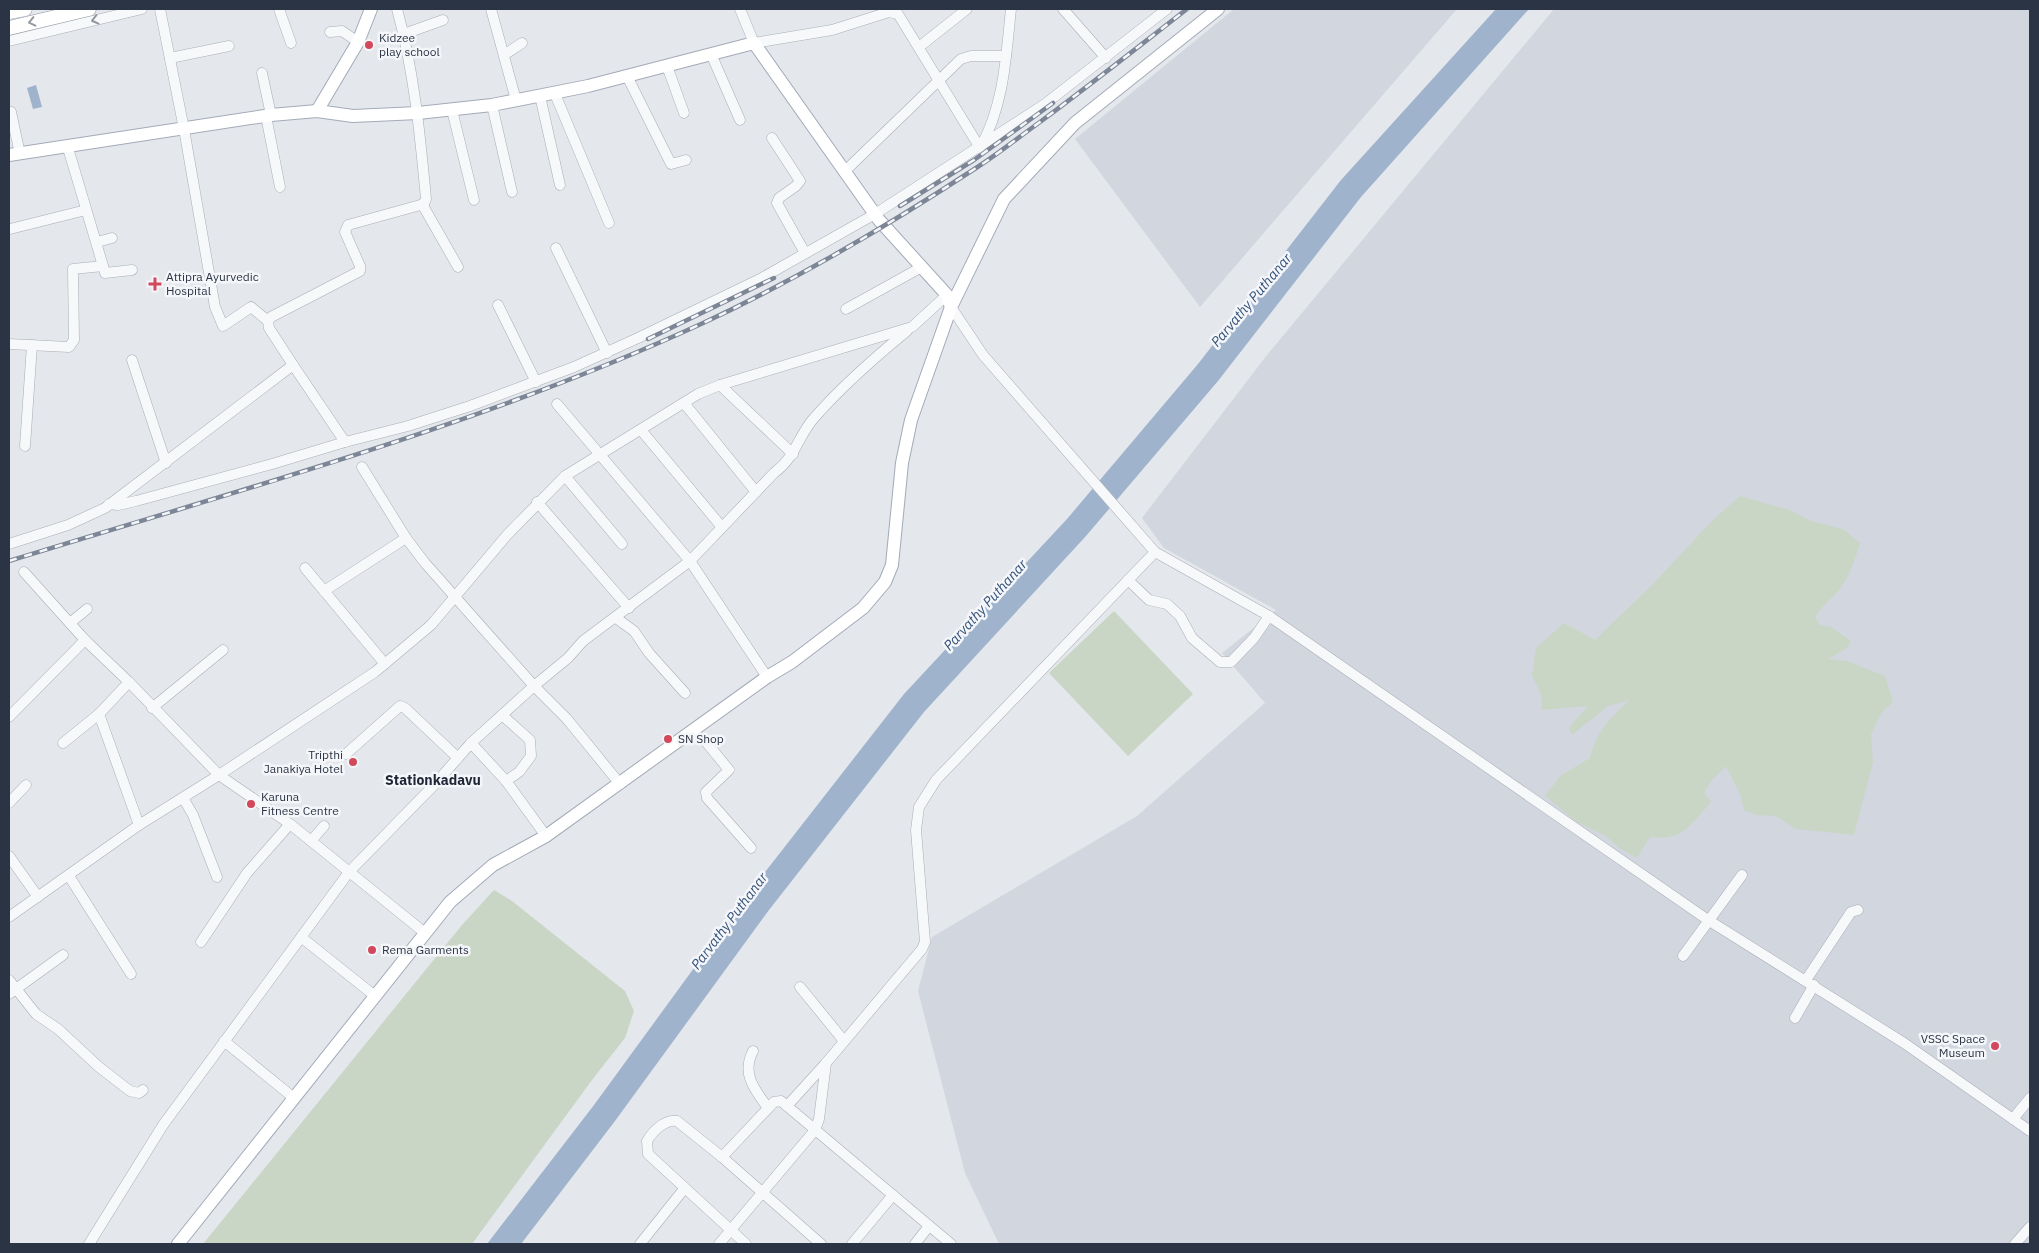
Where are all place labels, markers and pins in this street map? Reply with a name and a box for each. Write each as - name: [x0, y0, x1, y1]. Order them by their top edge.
- place label: Kidzee play school: [379, 30, 440, 59]
- marker: Kidzee play school: [363, 39, 375, 51]
- place label: Attipra Ayurvedic Hospital: [166, 269, 259, 298]
- marker: Attipra Ayurvedic Hospital: [148, 277, 162, 291]
- place label: SN Shop: [678, 731, 724, 746]
- marker: SN Shop: [662, 733, 674, 745]
- place label: Tripthi Janakiya Hotel: [264, 747, 343, 776]
- marker: Tripthi Janakiya Hotel: [347, 756, 359, 768]
- place label: Karuna Fitness Centre: [261, 789, 339, 818]
- marker: Karuna Fitness Centre: [245, 798, 257, 810]
- place label: Rema Garments: [382, 942, 469, 957]
- marker: Rema Garments: [366, 944, 378, 956]
- place label: VSSC Space Museum: [1921, 1031, 1985, 1060]
- marker: VSSC Space Museum: [1989, 1040, 2001, 1052]

